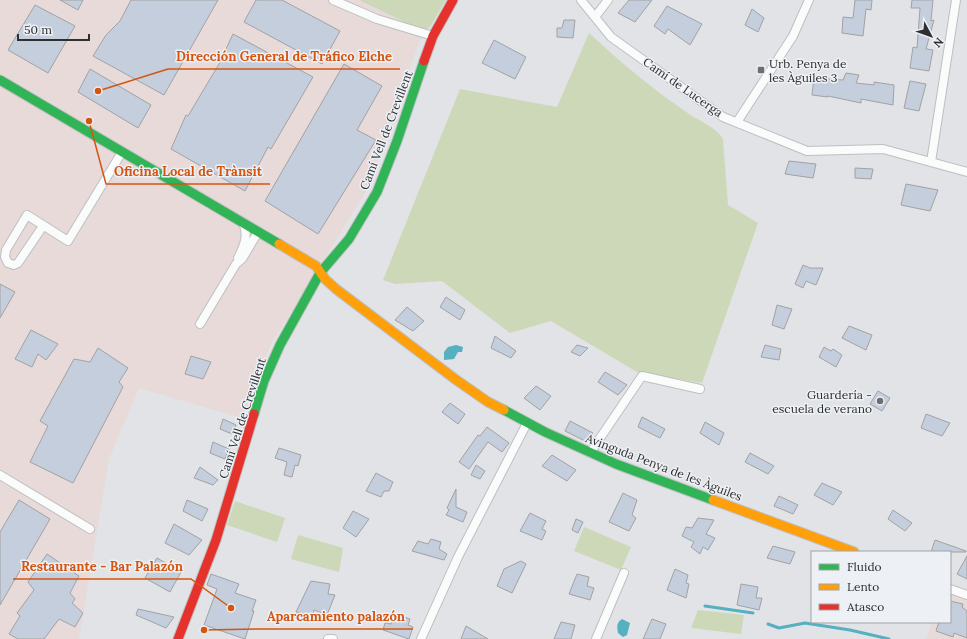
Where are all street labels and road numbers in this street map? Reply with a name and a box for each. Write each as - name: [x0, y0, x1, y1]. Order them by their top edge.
- street label: Camí de Lucerga: [640, 54, 726, 120]
- street label: Camí Vell de Crevillent: [356, 68, 416, 192]
- street label: Camí Vell de Crevillent: [215, 355, 269, 480]
- street label: Avinguda Penya de les Àguiles: [583, 430, 745, 504]

